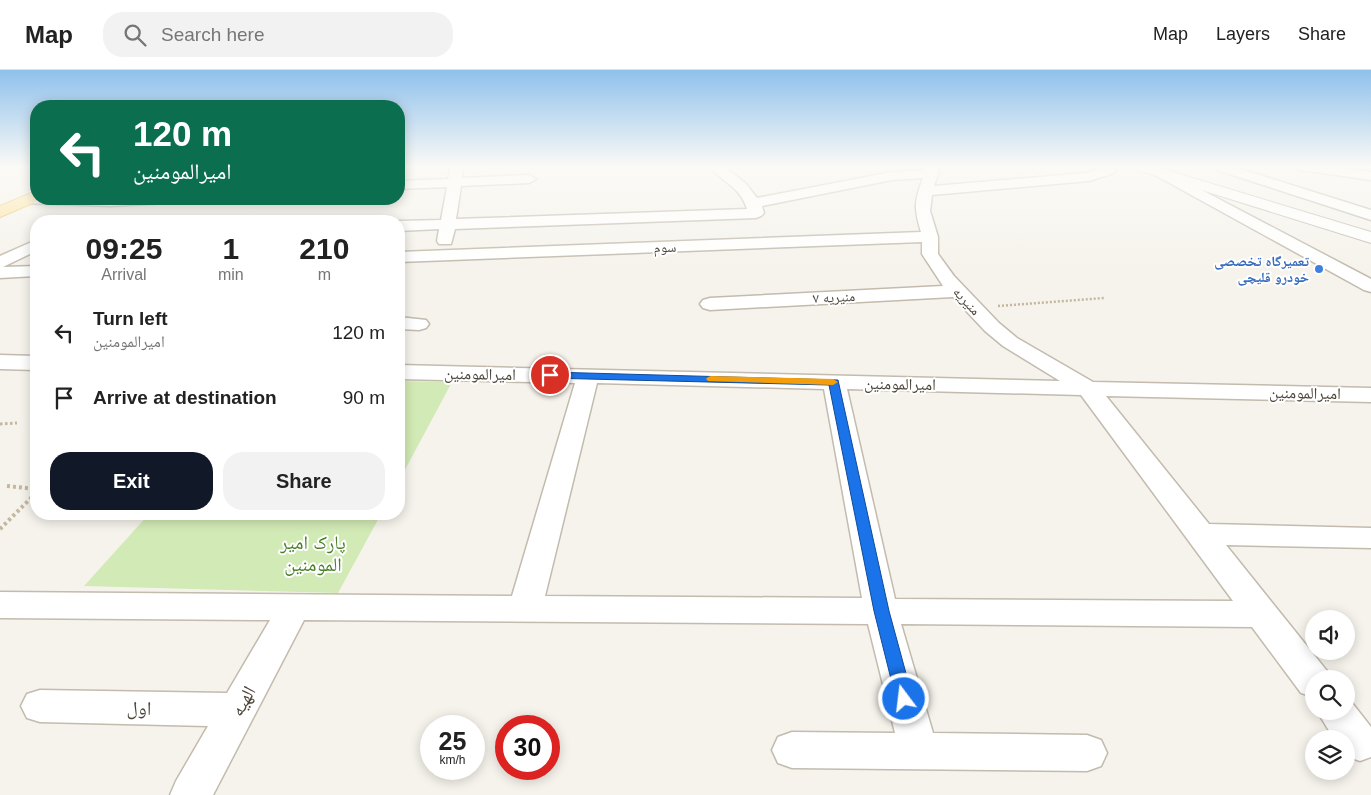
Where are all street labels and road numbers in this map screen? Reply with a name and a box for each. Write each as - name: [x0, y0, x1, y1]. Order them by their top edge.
- street label: سوم: [653, 239, 677, 257]
- street label: منیریه: [949, 284, 984, 319]
- street label: منیریه ۷: [812, 288, 856, 307]
- street label: امیرالمومنین: [444, 365, 516, 385]
- street label: امیرالمومنین: [864, 375, 936, 395]
- street label: امیرالمومنین: [1269, 384, 1341, 404]
- street label: الهیه: [226, 682, 261, 720]
- street label: اول: [126, 697, 152, 720]

